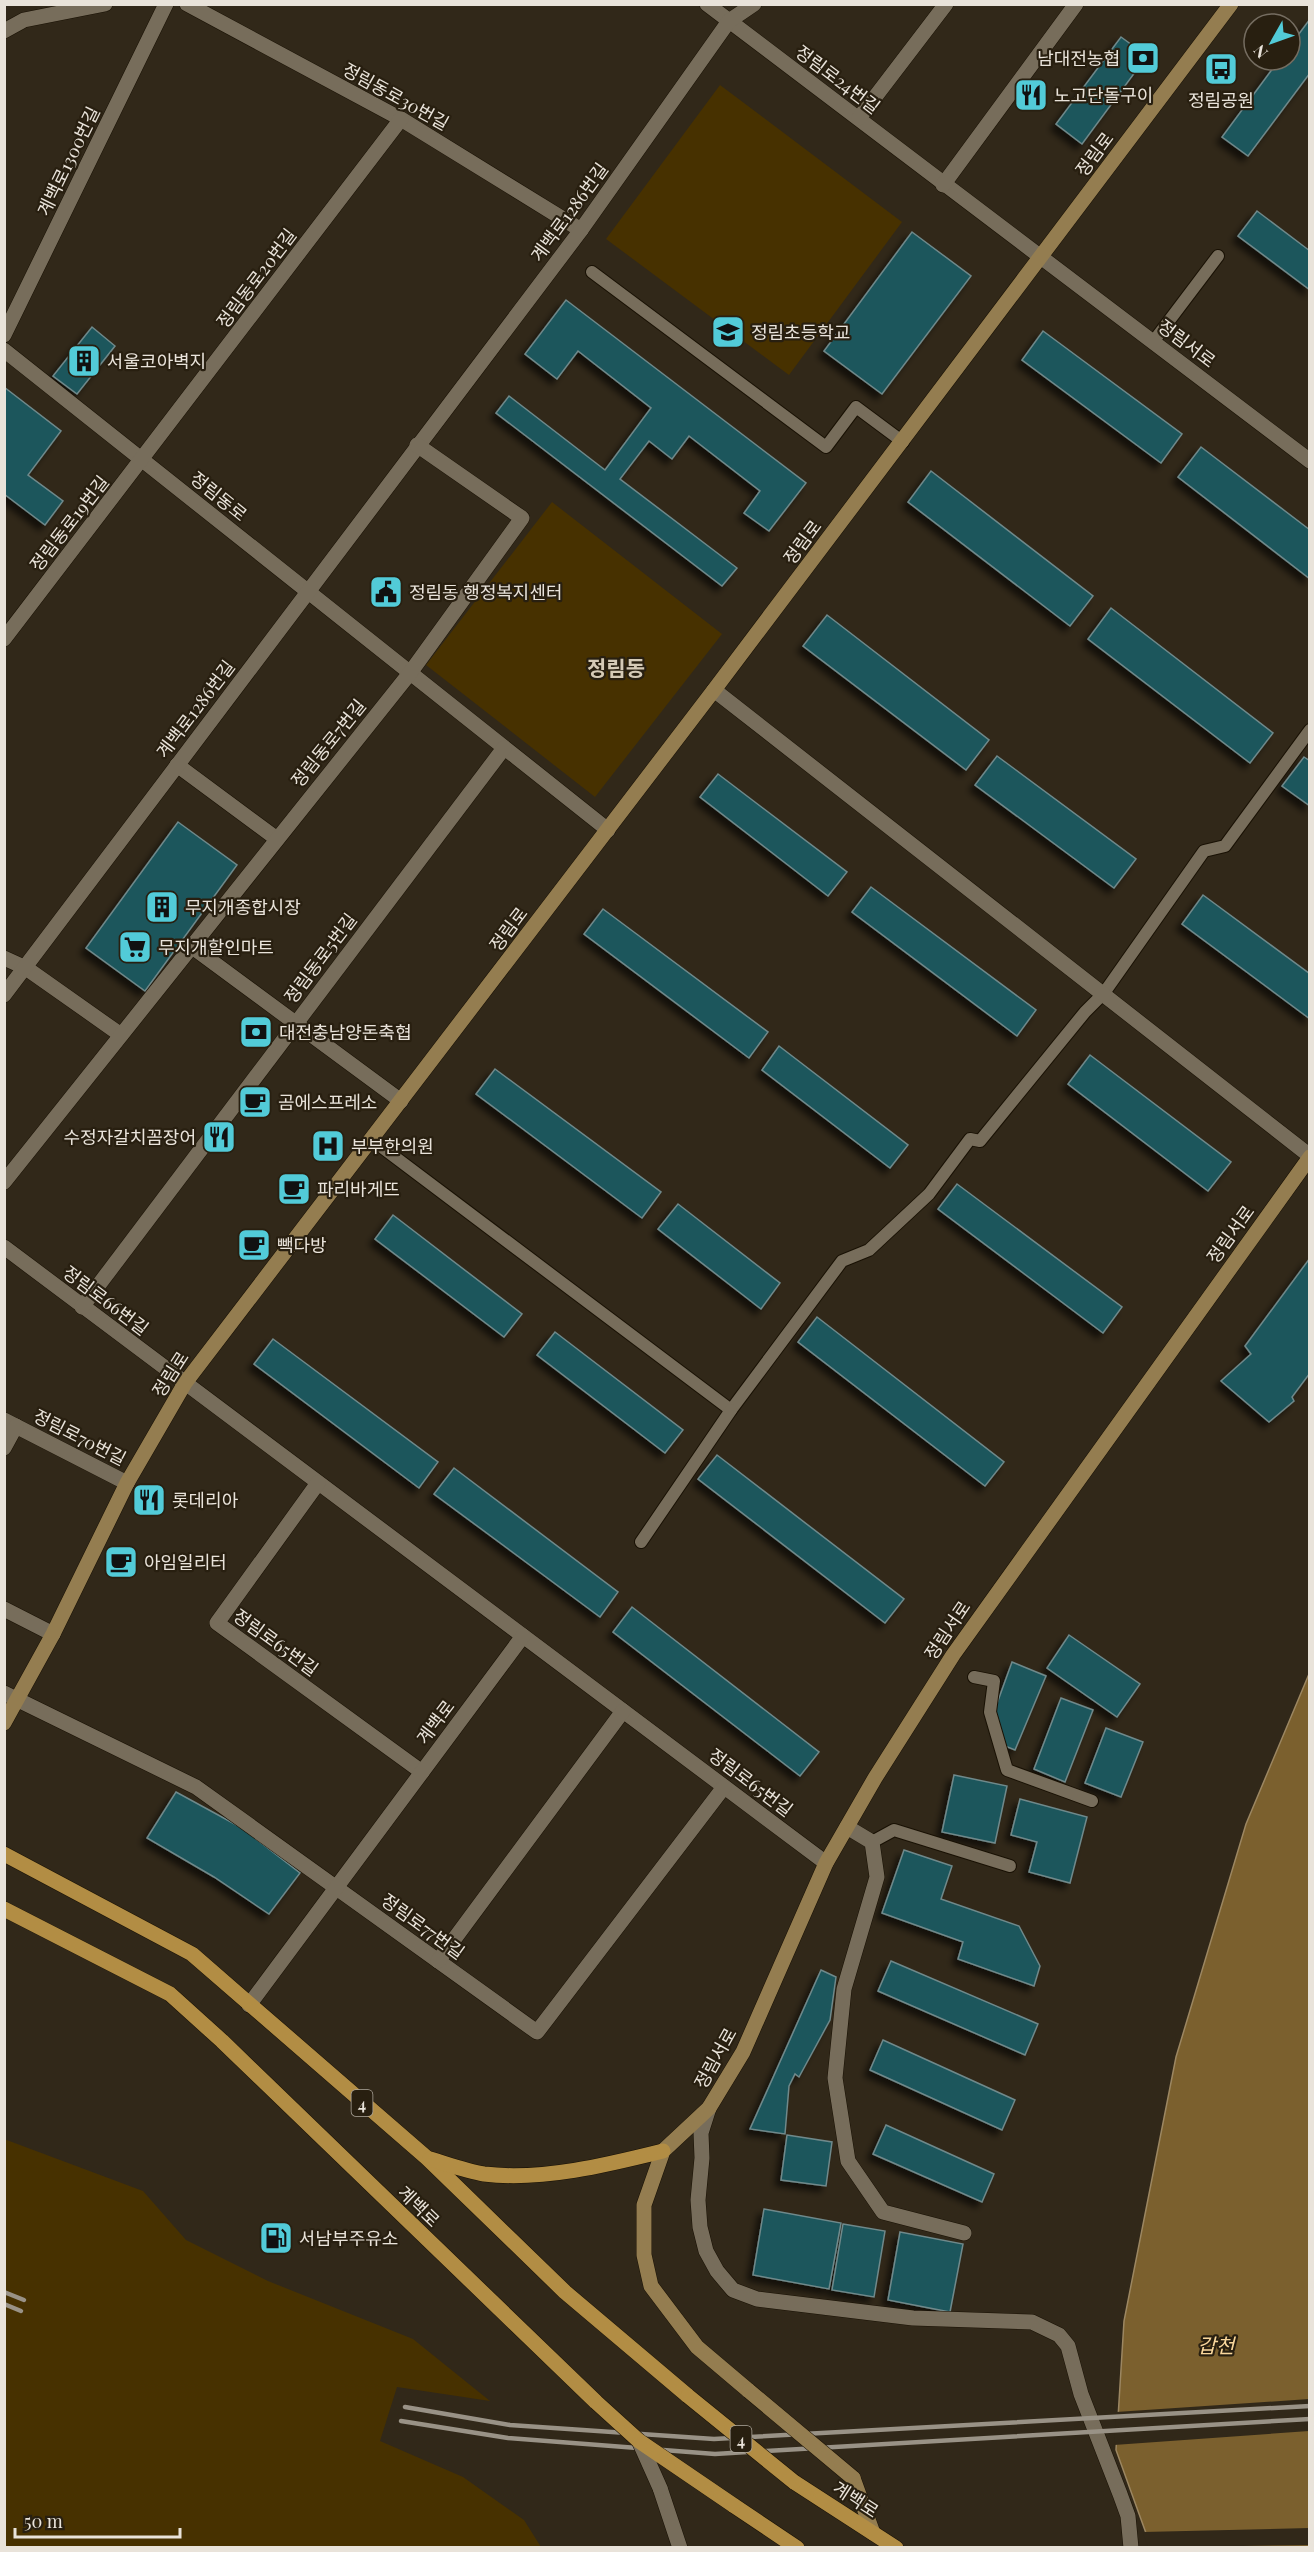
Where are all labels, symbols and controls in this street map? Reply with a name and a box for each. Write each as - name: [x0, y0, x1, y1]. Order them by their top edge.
- north arrow: [1242, 12, 1302, 72]
- street label: 정림로24번길: [791, 39, 885, 119]
- bank icon: 남대전농협: [1125, 40, 1161, 76]
- text: N: [1248, 40, 1272, 63]
- place label: 남대전농협: [1037, 46, 1120, 70]
- bus stop icon: 정림공원: [1203, 51, 1239, 87]
- street label: 정림동로30번길: [338, 57, 454, 135]
- restaurant icon: 노고단돌구이: [1013, 77, 1049, 113]
- place label: 노고단돌구이: [1054, 83, 1153, 107]
- place label: 정림공원: [1188, 88, 1254, 112]
- street label: 계백로1300번길: [31, 102, 105, 220]
- street label: 정림로: [1069, 127, 1119, 181]
- street label: 계백로1286번길: [525, 158, 613, 266]
- street label: 정림동로20번길: [211, 223, 301, 333]
- street label: 정림서로: [1153, 313, 1221, 373]
- school or university icon: 정림초등학교: [710, 314, 746, 350]
- place label: 정림초등학교: [751, 320, 850, 344]
- building icon: 서울코아벽지: [66, 343, 102, 379]
- place label: 서울코아벽지: [107, 349, 206, 373]
- street label: 정림동로: [186, 466, 252, 526]
- street label: 정림동로19번길: [24, 470, 114, 576]
- street label: 정림로: [777, 515, 827, 569]
- public building icon: 정림동 행정복지센터: [368, 574, 404, 610]
- place label: 정림동 행정복지센터: [409, 580, 563, 604]
- district label: 정림동: [587, 653, 645, 681]
- street label: 계백로1286번길: [150, 655, 240, 763]
- street label: 정림동로7번길: [285, 694, 371, 792]
- building icon: 무지개종합시장: [144, 889, 180, 925]
- place label: 무지개종합시장: [185, 895, 301, 919]
- street label: 정림로: [483, 902, 533, 956]
- street label: 정림동로5번길: [278, 908, 362, 1008]
- supermarket icon: 무지개할인마트: [117, 929, 153, 965]
- place label: 무지개할인마트: [158, 935, 274, 959]
- bank icon: 대전충남양돈축협: [238, 1014, 274, 1050]
- place label: 대전충남양돈축협: [279, 1020, 411, 1044]
- cafe icon: 곰에스프레소: [237, 1084, 273, 1120]
- place label: 곰에스프레소: [278, 1090, 377, 1114]
- restaurant icon: 수정자갈치꼼장어: [201, 1119, 237, 1155]
- place label: 수정자갈치꼼장어: [64, 1125, 196, 1149]
- hospital icon: 부부한의원: [310, 1128, 346, 1164]
- place label: 부부한의원: [351, 1134, 434, 1158]
- cafe icon: 파리바게뜨: [276, 1171, 312, 1207]
- place label: 파리바게뜨: [317, 1177, 400, 1201]
- street label: 정림서로: [1201, 1200, 1259, 1268]
- cafe icon: 빽다방: [236, 1227, 272, 1263]
- place label: 빽다방: [277, 1233, 327, 1257]
- street label: 정림로66번길: [58, 1260, 154, 1340]
- street label: 정림로: [146, 1347, 194, 1401]
- street label: 정림로70번길: [30, 1403, 130, 1471]
- restaurant icon: 롯데리아: [131, 1482, 167, 1518]
- place label: 롯데리아: [172, 1488, 239, 1512]
- cafe icon: 아임일리터: [103, 1544, 139, 1580]
- place label: 아임일리터: [144, 1550, 227, 1574]
- street label: 정림서로: [919, 1596, 975, 1664]
- street label: 정림로65번길: [229, 1603, 323, 1681]
- street label: 계백로: [410, 1695, 460, 1749]
- street label: 정림로65번길: [704, 1742, 798, 1822]
- street label: 정림로77번길: [377, 1888, 469, 1964]
- street label: 정림서로: [688, 2023, 742, 2093]
- road number: 4: [352, 2090, 372, 2116]
- street label: 계백로: [393, 2180, 445, 2232]
- fuel station icon: 서남부주유소: [258, 2220, 294, 2256]
- place label: 서남부주유소: [299, 2226, 398, 2250]
- water label: 갑천: [1198, 2331, 1237, 2358]
- road number: 4: [730, 2426, 752, 2452]
- street label: 계백로: [829, 2475, 883, 2523]
- scale bar: [15, 2501, 180, 2539]
- text: 50 m: [24, 2509, 63, 2533]

